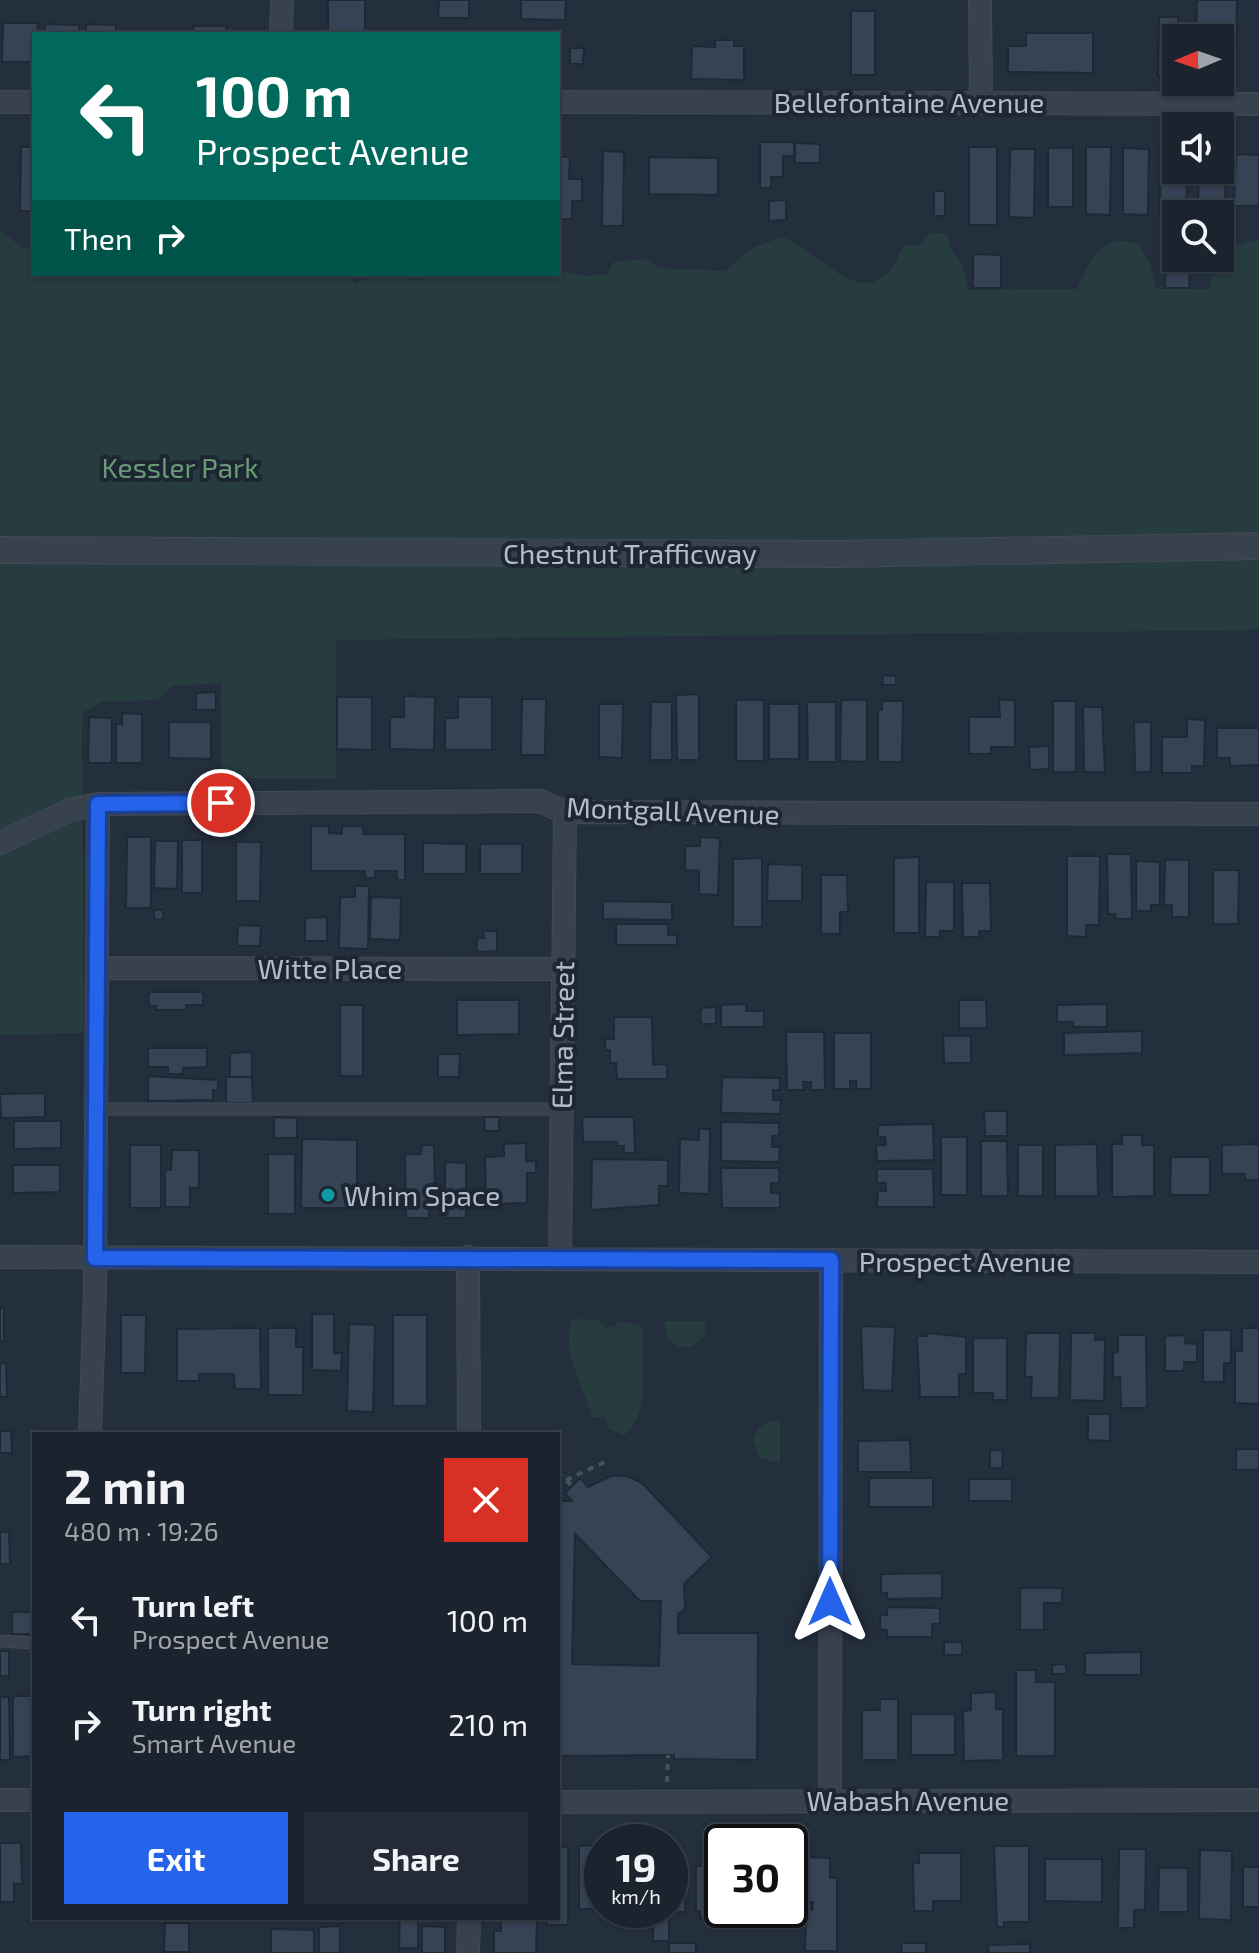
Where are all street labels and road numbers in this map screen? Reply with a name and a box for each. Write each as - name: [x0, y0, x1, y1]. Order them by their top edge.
- street label: Bellefontaine Avenue: [774, 85, 1044, 119]
- street label: Chestnut Trafficway: [503, 536, 757, 570]
- street label: Montgall Avenue: [566, 789, 780, 831]
- street label: Witte Place: [258, 951, 402, 985]
- street label: Elma Street: [544, 961, 580, 1109]
- street label: Prospect Avenue: [859, 1244, 1071, 1278]
- street label: Wabash Avenue: [807, 1783, 1009, 1817]

